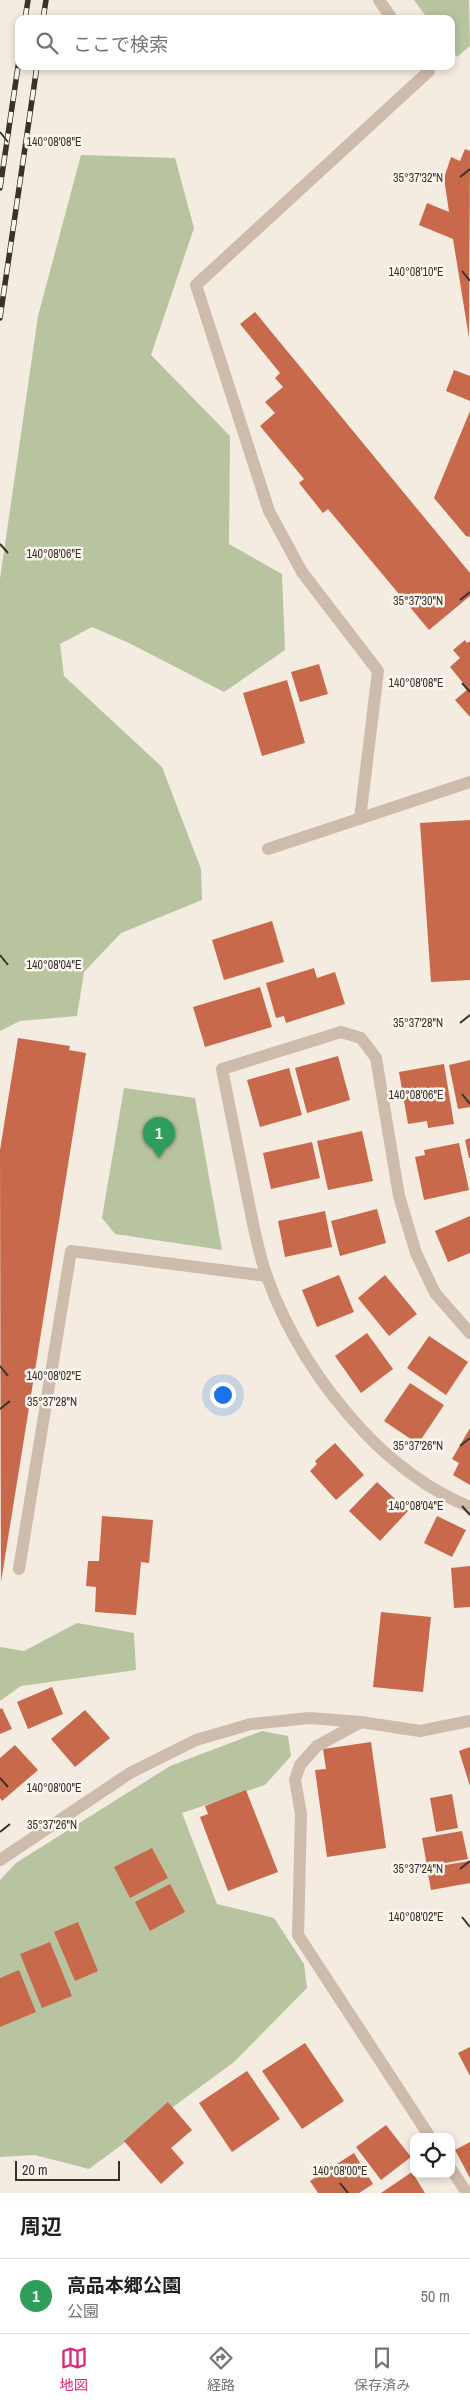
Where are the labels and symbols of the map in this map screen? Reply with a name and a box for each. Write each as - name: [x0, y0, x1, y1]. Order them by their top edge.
- text: 140°08'08"E: [26, 134, 82, 150]
- text: 35°37'32"N: [393, 170, 443, 186]
- text: 140°08'10"E: [388, 264, 444, 280]
- text: 140°08'06"E: [26, 546, 82, 562]
- text: 35°37'30"N: [393, 593, 443, 609]
- text: 140°08'08"E: [388, 675, 444, 691]
- text: 140°08'04"E: [26, 957, 82, 973]
- text: 35°37'28"N: [393, 1015, 443, 1031]
- text: 140°08'06"E: [388, 1087, 444, 1103]
- pin: 1: [143, 1117, 175, 1158]
- text: 140°08'02"E: [26, 1368, 82, 1384]
- your location: [210, 1382, 236, 1408]
- text: 35°37'28"N: [27, 1394, 77, 1410]
- text: 35°37'26"N: [393, 1438, 443, 1454]
- text: 140°08'04"E: [388, 1498, 444, 1514]
- text: 140°08'00"E: [26, 1780, 82, 1796]
- text: 35°37'26"N: [27, 1817, 77, 1833]
- text: 35°37'24"N: [393, 1861, 443, 1877]
- text: 140°08'02"E: [388, 1909, 444, 1925]
- scale bar: [15, 2158, 120, 2181]
- text: 140°08'00"E: [312, 2163, 368, 2179]

